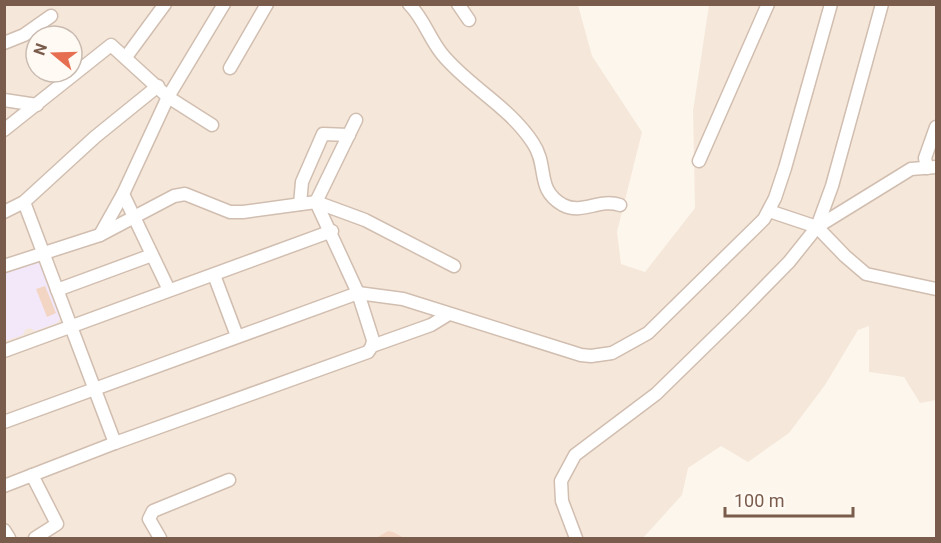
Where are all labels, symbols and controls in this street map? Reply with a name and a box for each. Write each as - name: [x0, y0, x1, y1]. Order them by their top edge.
- north arrow: [24, 24, 84, 84]
- text: N: [29, 41, 51, 58]
- scale bar: [725, 480, 852, 518]
- text: 100 m: [734, 490, 785, 511]

